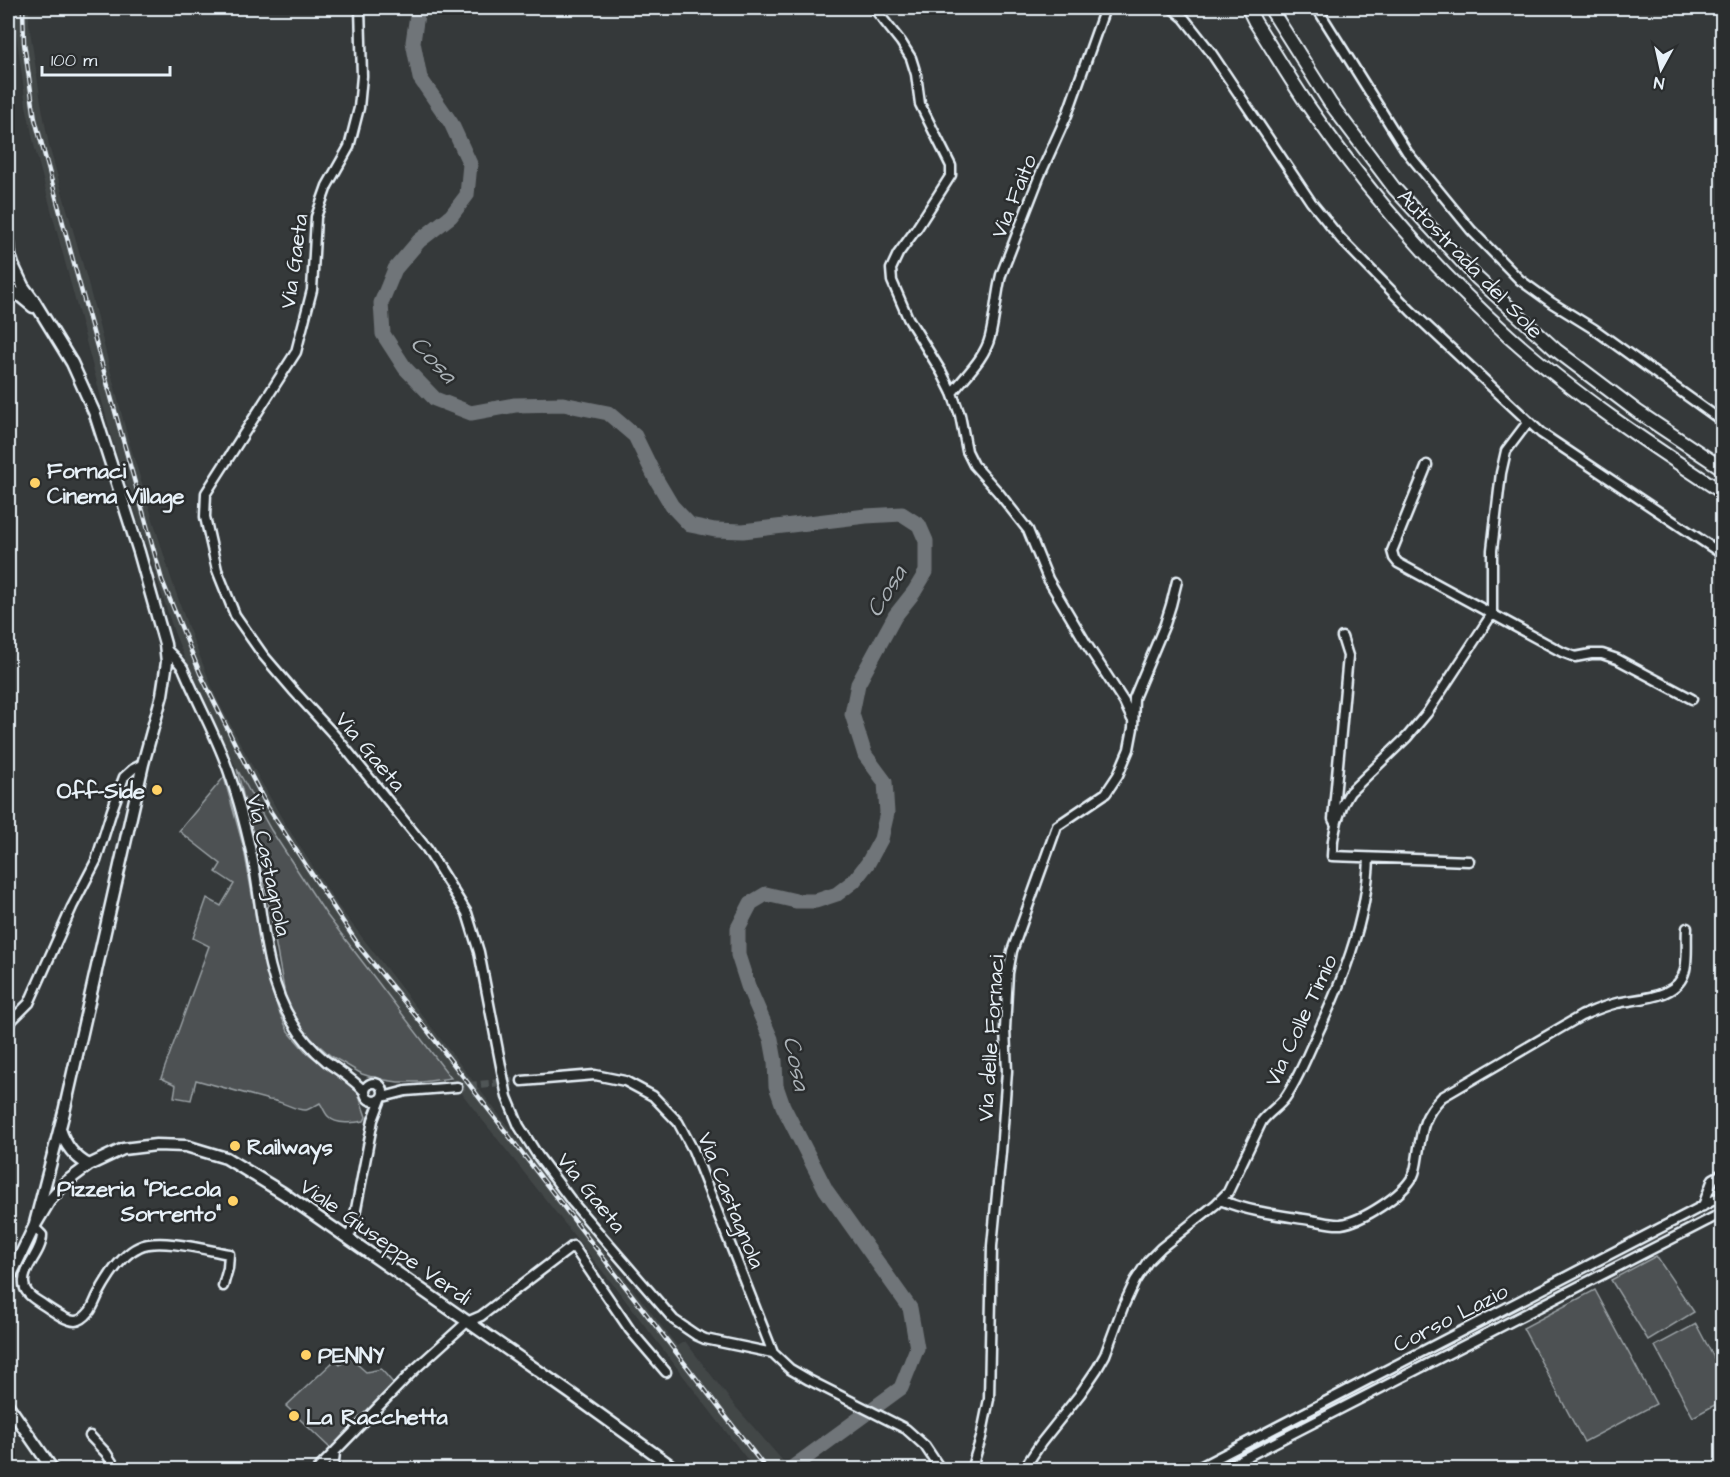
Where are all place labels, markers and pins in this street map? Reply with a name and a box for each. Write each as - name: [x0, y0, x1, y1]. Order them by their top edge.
- place label: Fornaci Cinema Village: [47, 456, 185, 513]
- marker: Fornaci Cinema Village: [28, 476, 42, 490]
- place label: Off-Side: [57, 776, 145, 807]
- marker: Off-Side: [150, 783, 164, 797]
- place label: Railways: [247, 1132, 333, 1165]
- marker: Railways: [228, 1139, 242, 1153]
- place label: Pizzeria "Piccola Sorrento": [57, 1174, 222, 1230]
- marker: Pizzeria "Piccola Sorrento": [226, 1194, 240, 1208]
- place label: PENNY: [318, 1341, 385, 1372]
- marker: PENNY: [299, 1348, 313, 1362]
- place label: La Racchetta: [306, 1402, 449, 1433]
- marker: La Racchetta: [287, 1409, 301, 1423]

